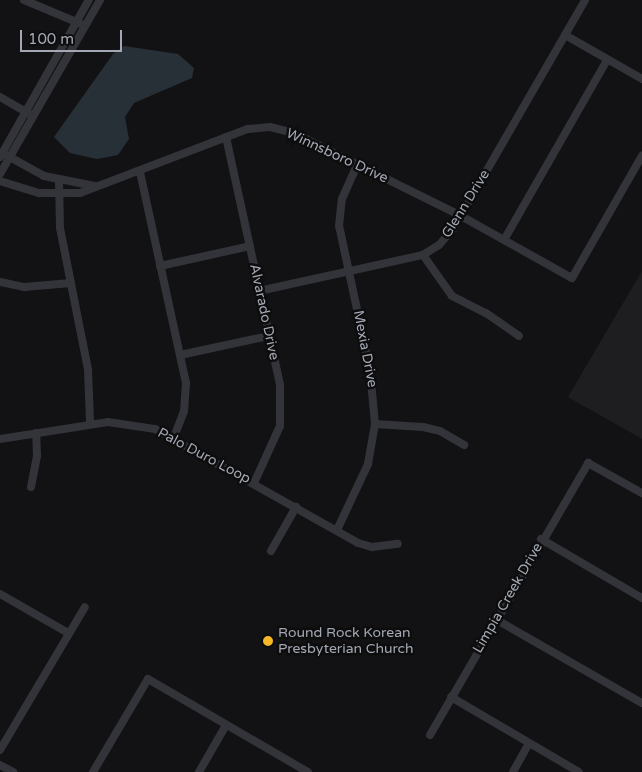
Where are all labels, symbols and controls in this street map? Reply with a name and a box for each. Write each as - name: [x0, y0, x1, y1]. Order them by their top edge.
- scale bar: [22, 20, 125, 52]
- text: 100 m: [28, 30, 74, 48]
- street label: Winnsboro Drive: [283, 125, 391, 187]
- street label: Glenn Drive: [438, 167, 494, 241]
- street label: Alvarado Drive: [246, 262, 282, 362]
- street label: Mexia Drive: [349, 309, 381, 389]
- street label: Palo Duro Loop: [155, 424, 253, 488]
- street label: Limpia Creek Drive: [470, 540, 546, 656]
- place label: Round Rock Korean Presbyterian Church: [278, 625, 414, 658]
- marker: Round Rock Korean Presbyterian Church: [262, 635, 274, 647]

